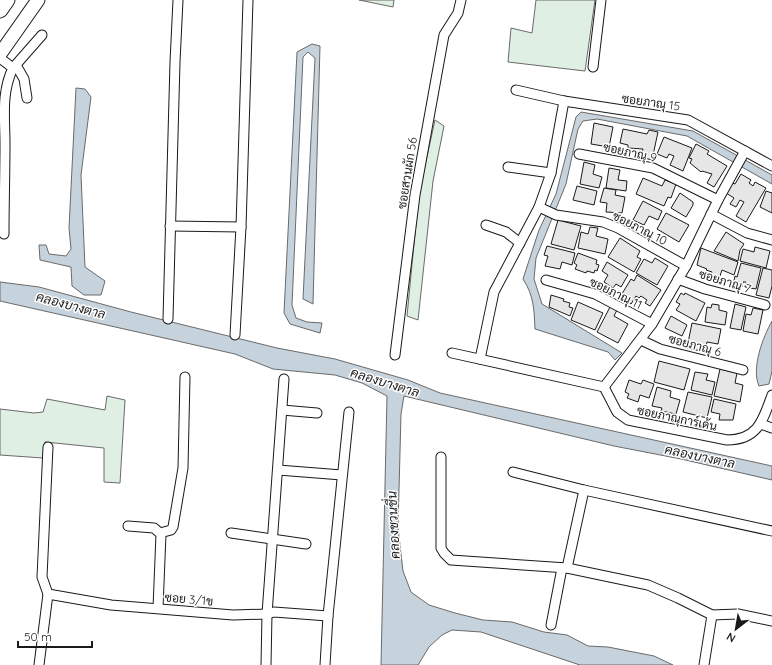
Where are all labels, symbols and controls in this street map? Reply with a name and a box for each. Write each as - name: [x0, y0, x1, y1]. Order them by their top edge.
- street label: ซอยภาณุ 15: [621, 90, 681, 115]
- street label: ซอยสวนผัก 56: [394, 135, 420, 210]
- street label: ซอยภาณุ 9: [601, 139, 658, 167]
- street label: ซอยภาณุ 10: [609, 208, 670, 250]
- street label: ซอยภาณุ 7: [696, 266, 753, 298]
- street label: ซอยภาณุ 11: [586, 274, 645, 314]
- water label: คลองบางตาล: [35, 288, 107, 322]
- street label: ซอยภาณุ 6: [666, 331, 724, 361]
- water label: คลองบางตาล: [349, 364, 421, 400]
- street label: ซอยภาณุการ์เด้น: [635, 402, 719, 436]
- water label: คลองบางตาล: [663, 441, 737, 471]
- water label: คลองชวนชื่น: [379, 490, 403, 560]
- street label: ซอย 3/1ข: [164, 589, 214, 609]
- north arrow: [716, 609, 756, 649]
- scale bar: [18, 623, 92, 649]
- text: 50 m: [24, 629, 52, 644]
- text: N: [724, 629, 738, 646]

